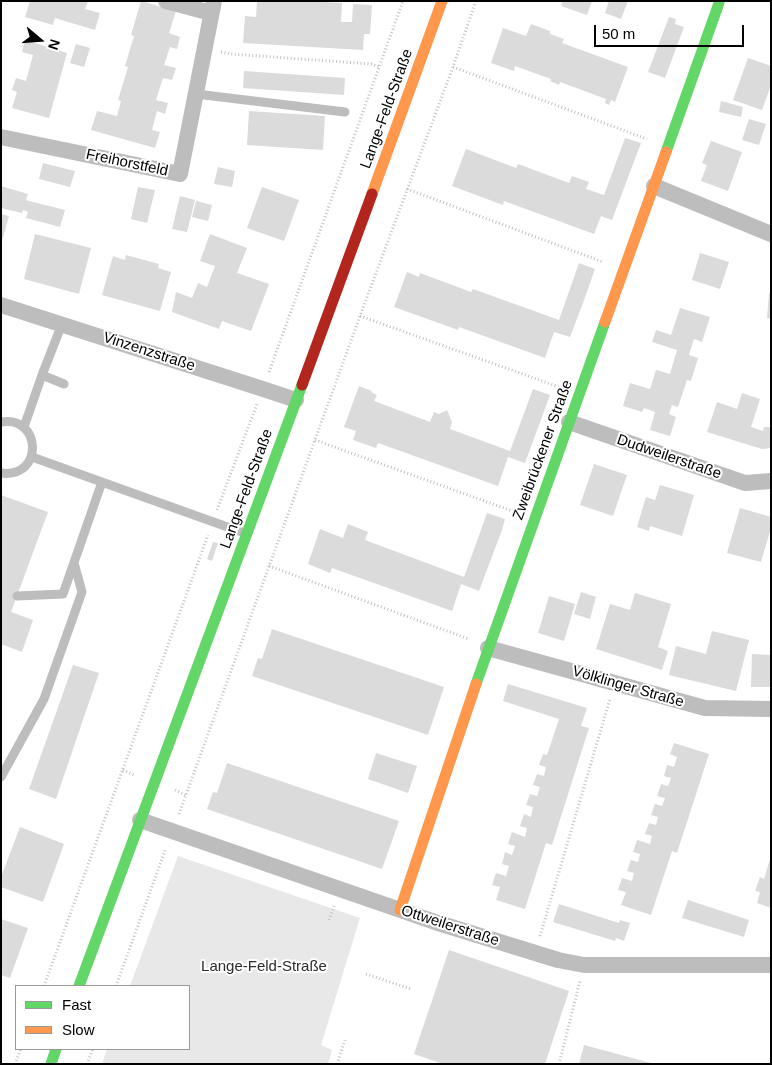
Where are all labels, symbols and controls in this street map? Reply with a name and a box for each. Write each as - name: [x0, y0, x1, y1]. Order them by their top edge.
- north arrow: [15, 15, 65, 65]
- scale bar: [597, 15, 747, 47]
- text: 50 m: [602, 25, 635, 42]
- text: N: [45, 37, 63, 52]
- street label: Lange-Feld-Straße: [357, 47, 417, 171]
- street label: Freihorstfeld: [84, 146, 170, 180]
- street label: Vinzenzstraße: [101, 329, 197, 375]
- street label: Zweibrückener Straße: [509, 378, 577, 522]
- street label: Lange-Feld-Straße: [217, 427, 277, 551]
- street label: Dudweilerstraße: [614, 431, 724, 483]
- street label: Völklinger Straße: [570, 662, 686, 712]
- street label: Ottweilerstraße: [399, 902, 501, 950]
- park label: Lange-Feld-Straße: [201, 958, 327, 976]
- legend: [15, 985, 190, 1050]
- text: Fast: [62, 996, 91, 1013]
- text: Slow: [62, 1021, 95, 1038]

